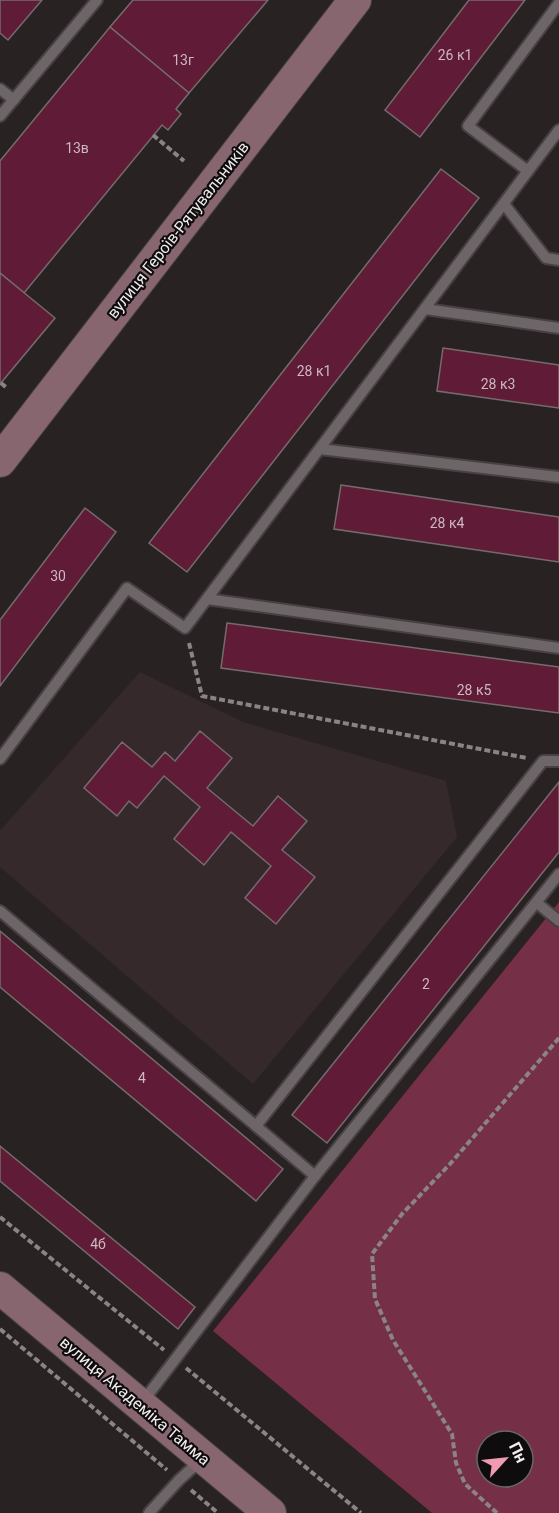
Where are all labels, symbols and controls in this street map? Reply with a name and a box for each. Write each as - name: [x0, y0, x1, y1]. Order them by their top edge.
- house number: 26 к1: [438, 47, 472, 63]
- house number: 13г: [172, 52, 194, 68]
- street label: вулиця Героїв-Рятувальників: [103, 138, 253, 322]
- house number: 13в: [65, 140, 89, 156]
- house number: 28 к1: [297, 363, 331, 379]
- house number: 28 к3: [481, 376, 515, 392]
- house number: 28 к4: [430, 515, 464, 531]
- house number: 30: [50, 568, 66, 584]
- house number: 28 к5: [457, 682, 491, 698]
- house number: 2: [422, 976, 430, 992]
- house number: 4: [138, 1070, 146, 1086]
- house number: 4б: [90, 1236, 106, 1252]
- street label: вулиця Академіка Тамма: [56, 1333, 214, 1469]
- north arrow: [475, 1429, 535, 1489]
- text: Пн: [505, 1439, 531, 1466]

